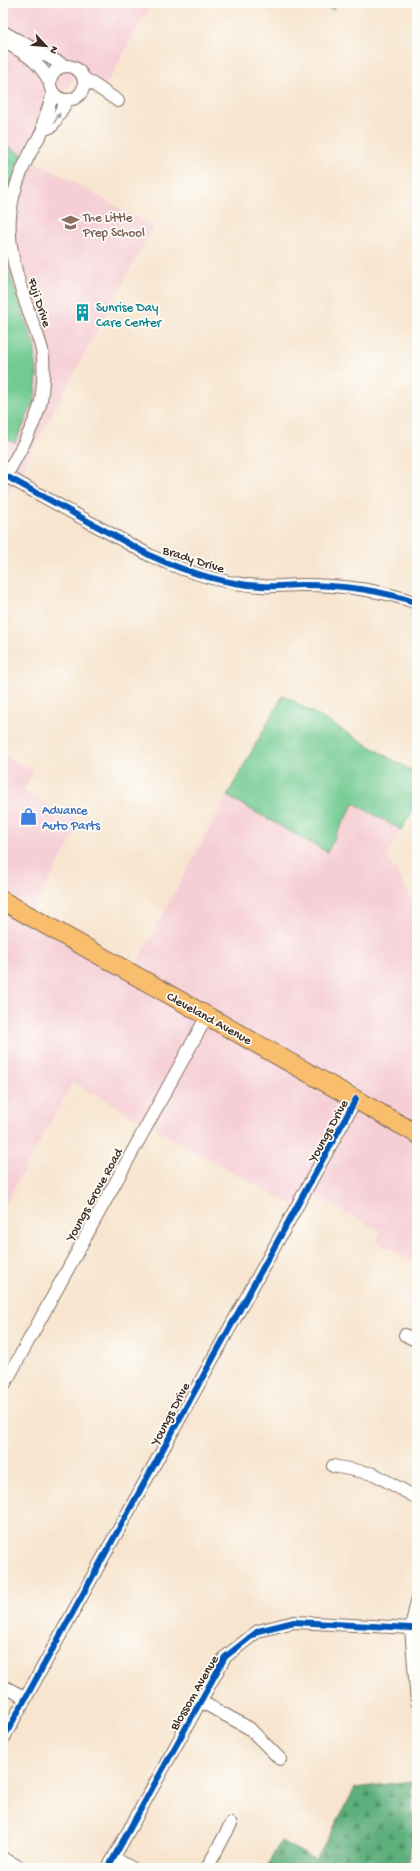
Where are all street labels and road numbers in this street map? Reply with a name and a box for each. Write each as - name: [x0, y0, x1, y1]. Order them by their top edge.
- street label: Fuji Drive: [23, 275, 54, 330]
- street label: Brady Drive: [160, 543, 226, 577]
- street label: Cleveland Avenue: [164, 990, 254, 1049]
- street label: Youngs Drive: [305, 1097, 353, 1166]
- street label: Youngs Grove Road: [63, 1145, 128, 1245]
- street label: Youngs Drive: [148, 1380, 194, 1449]
- street label: Blossom Avenue: [167, 1653, 223, 1734]

